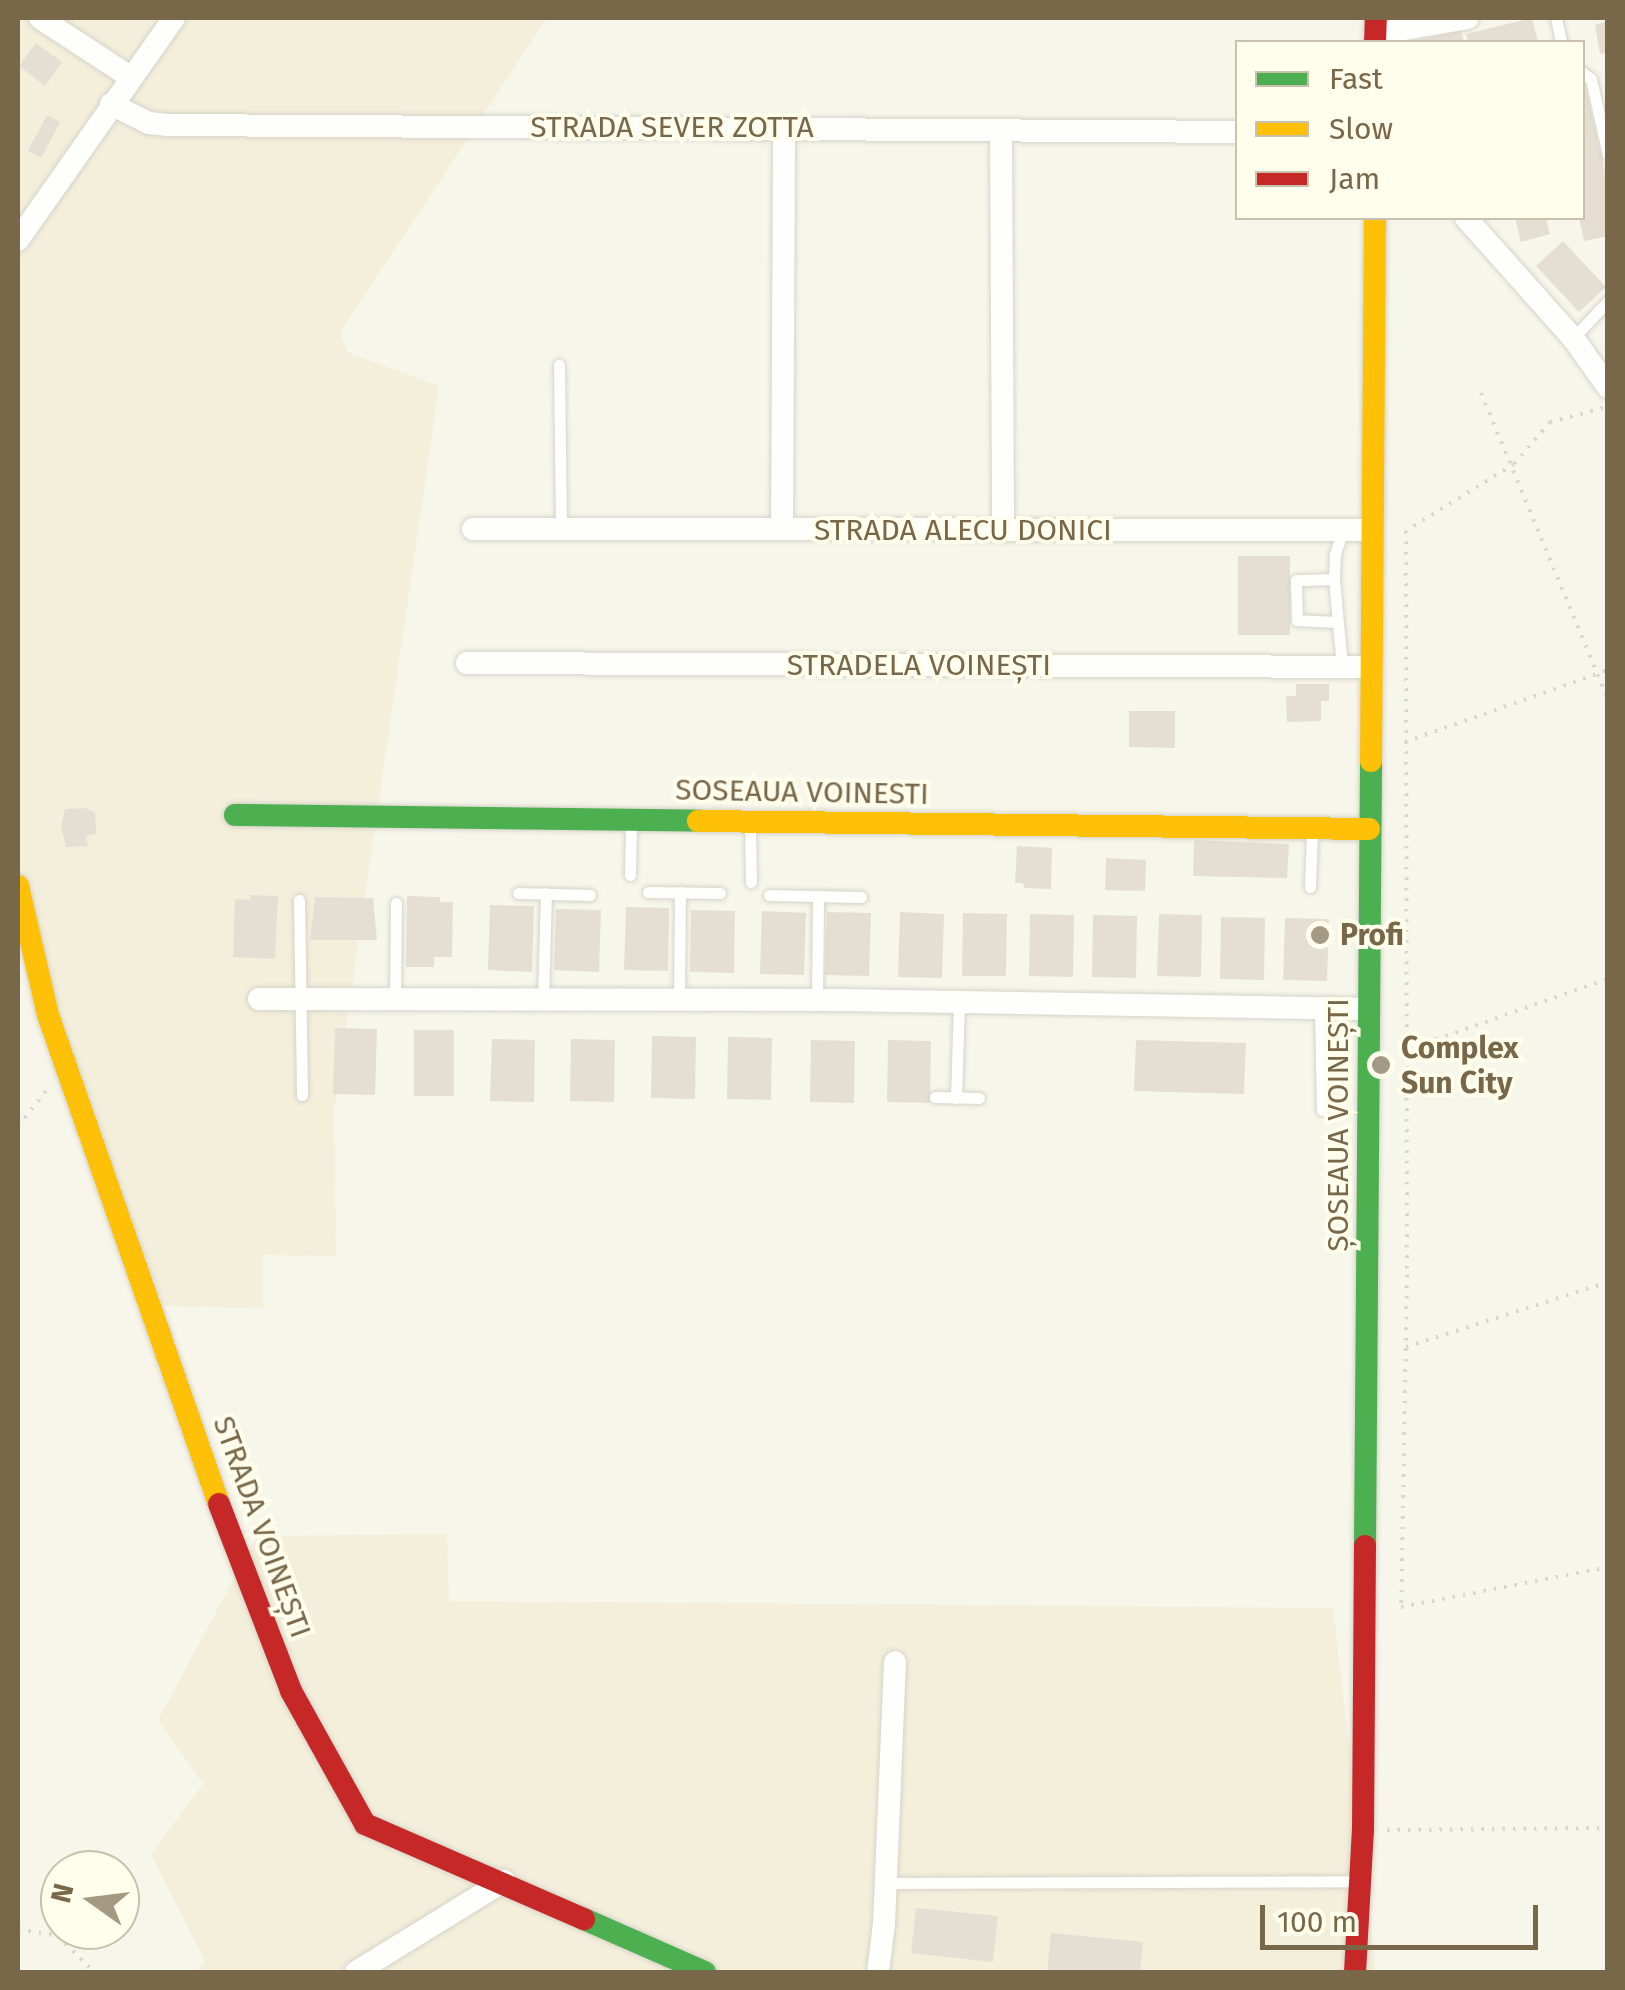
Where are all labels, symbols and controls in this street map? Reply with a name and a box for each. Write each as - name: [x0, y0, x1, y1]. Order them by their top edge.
- legend: [1235, 40, 1585, 220]
- text: Fast: [1329, 61, 1383, 97]
- street label: STRADA SEVER ZOTTA: [530, 109, 814, 145]
- text: Slow: [1329, 111, 1393, 147]
- text: Jam: [1329, 161, 1380, 197]
- street label: STRADA ALECU DONICI: [814, 512, 1112, 548]
- street label: STRADELA VOINEȘTI: [787, 647, 1051, 683]
- street label: SOSEAUA VOINESTI: [675, 772, 929, 812]
- place label: Profi: [1340, 917, 1404, 953]
- marker: Profi: [1309, 924, 1331, 946]
- street label: ȘOSEAUA VOINEȘTI: [1320, 998, 1356, 1252]
- place label: Complex Sun City: [1401, 1030, 1519, 1100]
- marker: Complex Sun City: [1370, 1054, 1392, 1076]
- street label: STRADA VOINEȘTI: [205, 1411, 319, 1643]
- north arrow: [40, 1850, 140, 1950]
- text: N: [44, 1880, 81, 1906]
- scale bar: [1265, 1885, 1542, 1947]
- text: 100 m: [1277, 1904, 1357, 1940]

